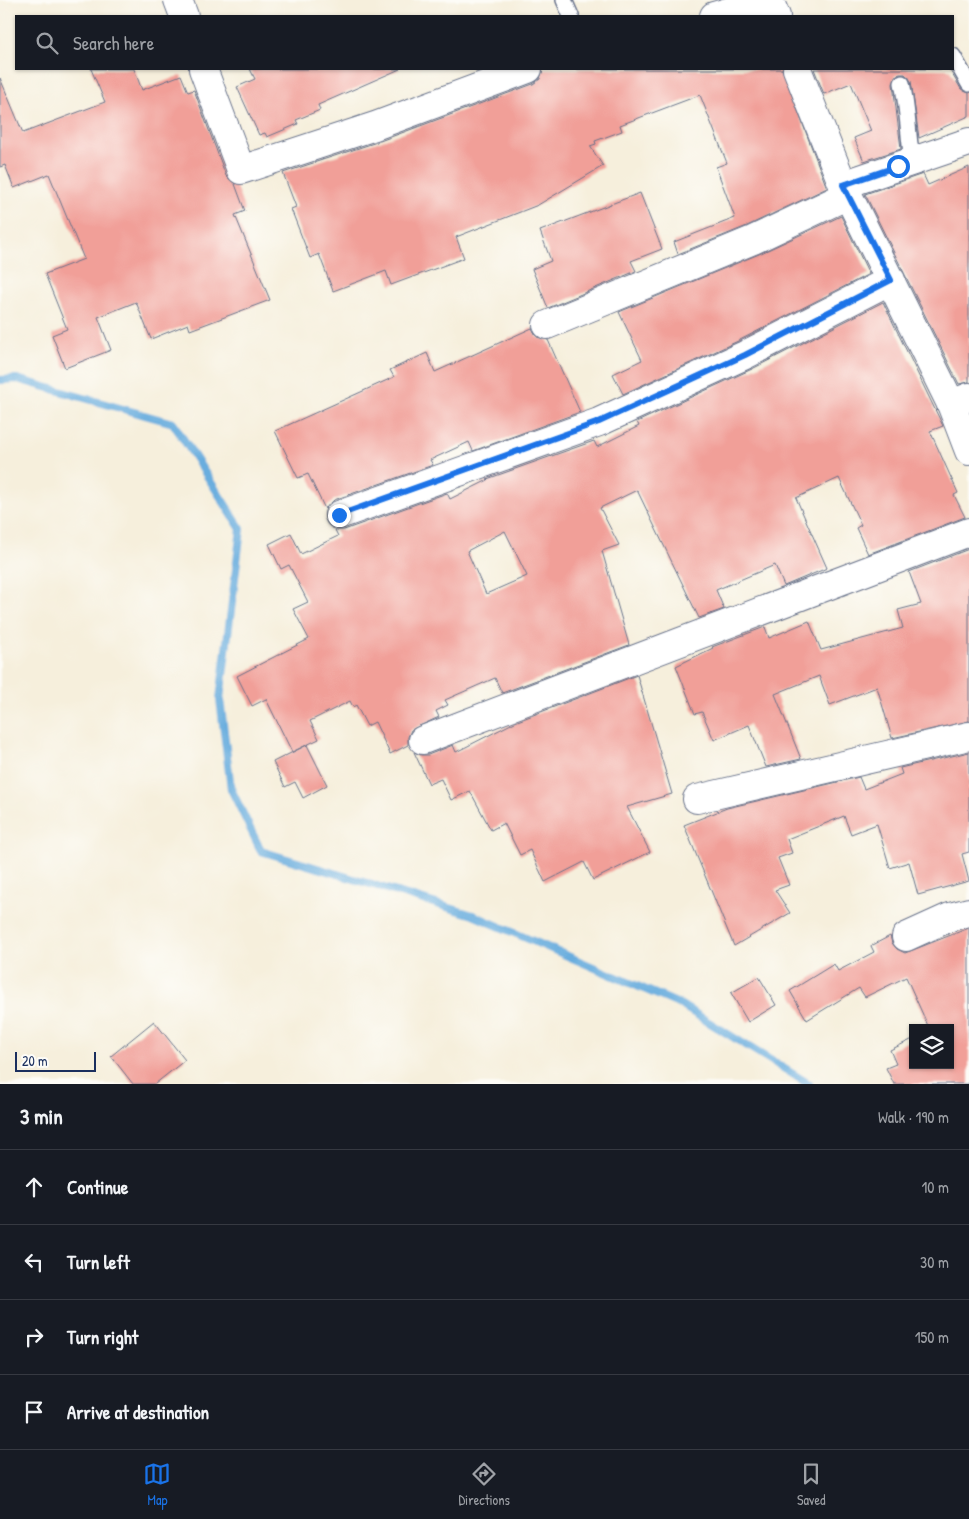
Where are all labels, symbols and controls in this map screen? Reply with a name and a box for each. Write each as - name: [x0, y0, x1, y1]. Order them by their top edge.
- search box: [15, 15, 954, 70]
- icon: search: [33, 29, 61, 57]
- text: Search here: [73, 30, 154, 56]
- route start: [887, 155, 910, 178]
- route end: [328, 504, 351, 527]
- map controls: [909, 1024, 954, 1069]
- button: layers: [909, 1024, 954, 1069]
- scale bar: [15, 1049, 96, 1072]
- text: 20 m: [22, 1051, 48, 1070]
- text: 3 min: [20, 1102, 63, 1131]
- text: Walk · 190 m: [878, 1106, 949, 1128]
- icon: ahead: [20, 1173, 48, 1201]
- text: Continue: [67, 1174, 128, 1200]
- text: 10 m: [921, 1176, 949, 1198]
- icon: left: [20, 1248, 48, 1276]
- text: Turn left: [67, 1249, 130, 1275]
- text: 30 m: [920, 1251, 949, 1273]
- icon: right: [20, 1323, 48, 1351]
- text: Turn right: [67, 1324, 138, 1350]
- text: 150 m: [915, 1326, 949, 1348]
- icon: arrive: [20, 1398, 48, 1426]
- text: Arrive at destination: [67, 1399, 209, 1425]
- tab: Map: [143, 1460, 171, 1509]
- tab: Directions: [458, 1460, 510, 1509]
- tab: Saved: [797, 1460, 826, 1509]

